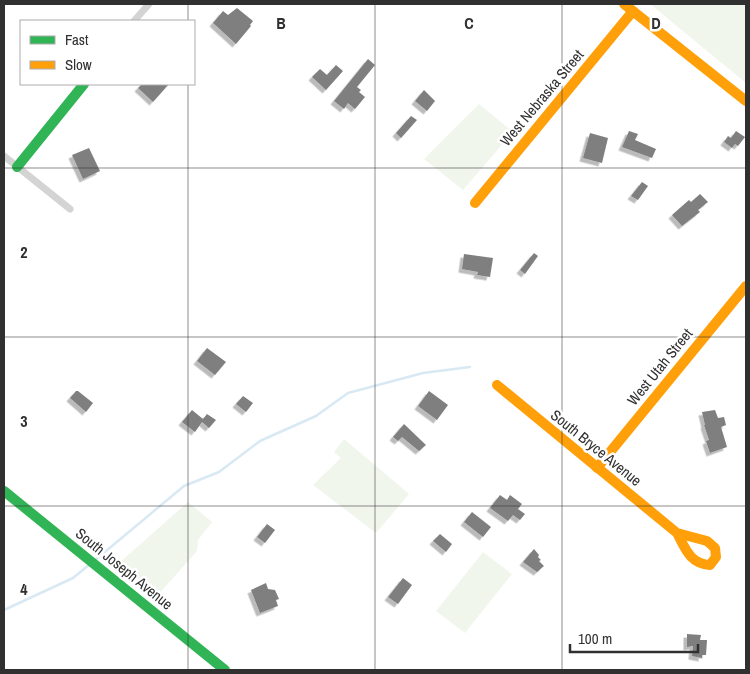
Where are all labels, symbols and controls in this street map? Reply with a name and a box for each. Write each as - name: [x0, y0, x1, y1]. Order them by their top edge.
- text: B: [276, 12, 286, 34]
- text: C: [464, 12, 474, 34]
- text: D: [651, 12, 661, 34]
- legend: [20, 20, 195, 85]
- text: Fast: [65, 29, 89, 50]
- street label: West Nebraska Street: [495, 44, 589, 150]
- text: Slow: [65, 54, 92, 75]
- text: 2: [20, 241, 28, 263]
- street label: West Utah Street: [622, 323, 698, 410]
- street label: South Bryce Avenue: [546, 404, 646, 491]
- text: 3: [20, 410, 28, 432]
- street label: South Joseph Avenue: [71, 523, 177, 614]
- text: 4: [20, 578, 28, 600]
- scale bar: [570, 622, 698, 654]
- text: 100 m: [578, 628, 612, 649]

